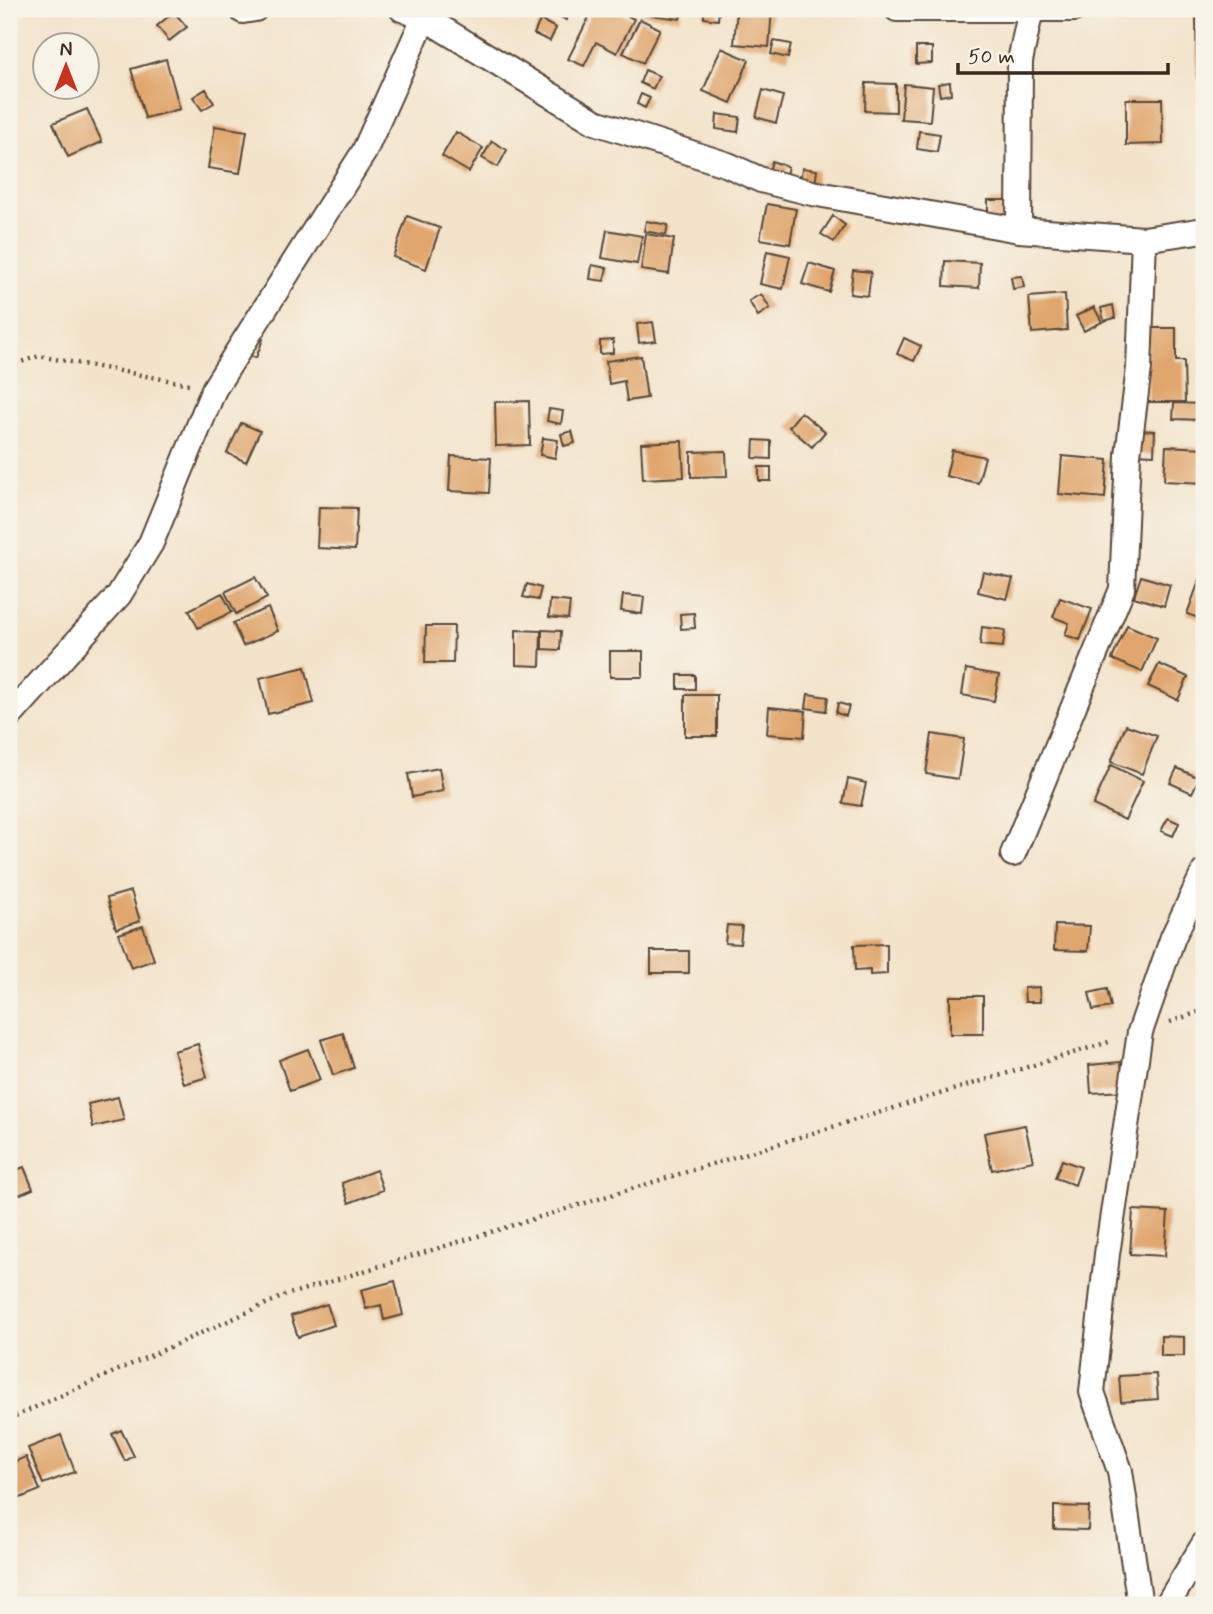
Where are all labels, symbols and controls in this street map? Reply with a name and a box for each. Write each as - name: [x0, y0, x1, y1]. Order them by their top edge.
- north arrow: [32, 32, 102, 102]
- scale bar: [958, 32, 1168, 76]
- text: N: [60, 38, 72, 63]
- text: 50 m: [968, 43, 1015, 71]

